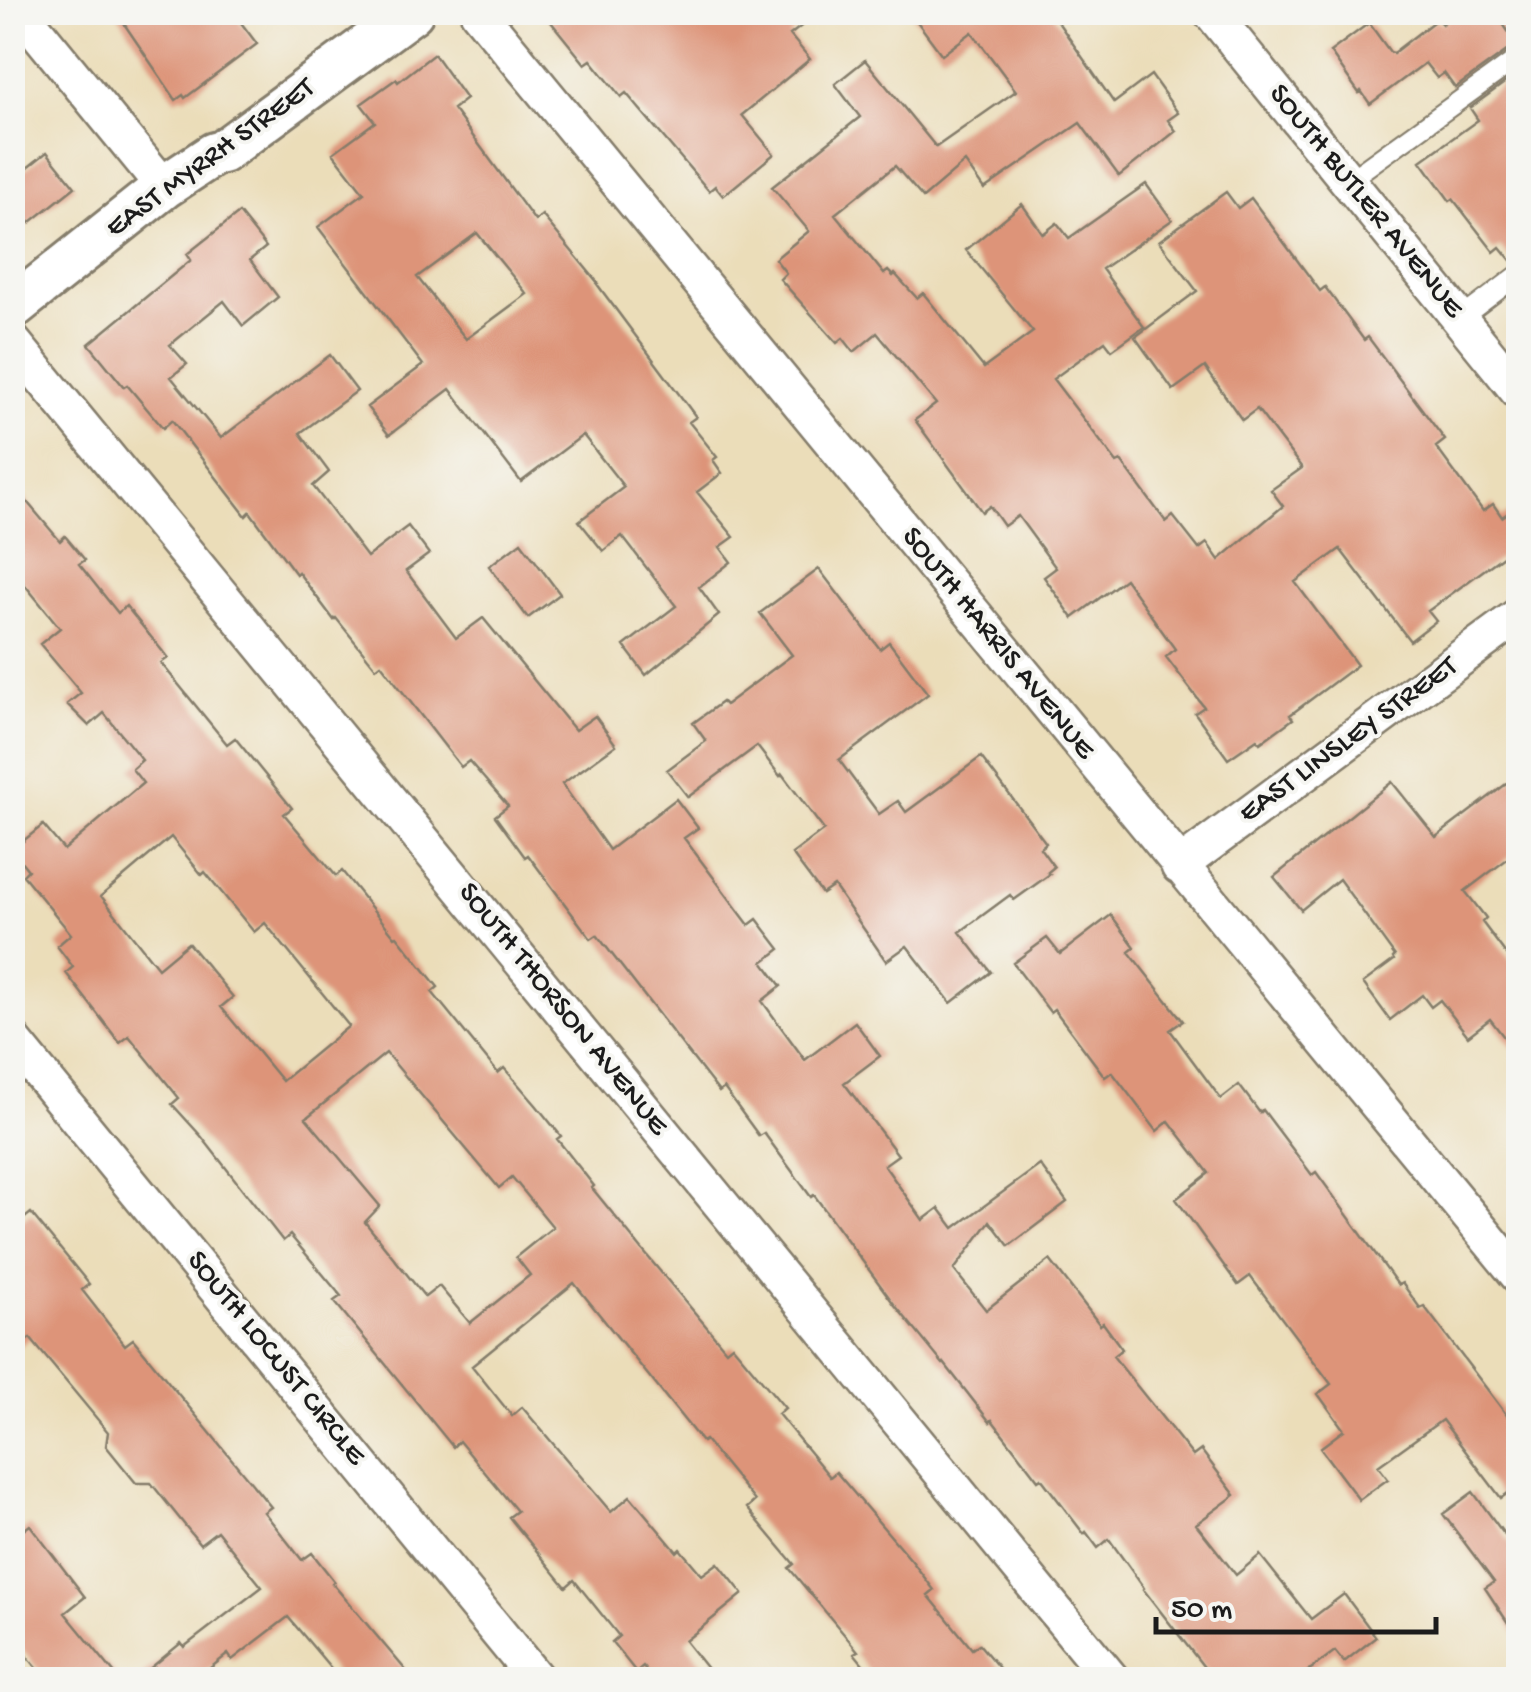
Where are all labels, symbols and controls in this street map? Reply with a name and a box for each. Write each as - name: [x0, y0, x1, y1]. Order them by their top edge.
- street label: EAST MYRRH STREET: [100, 71, 323, 246]
- street label: SOUTH BUTLER AVENUE: [1260, 78, 1471, 327]
- street label: SOUTH HARRIS AVENUE: [893, 521, 1102, 768]
- street label: EAST LINSLEY STREET: [1233, 649, 1466, 832]
- street label: SOUTH THORSON AVENUE: [449, 877, 675, 1144]
- street label: SOUTH LOCUST CIRCLE: [178, 1245, 373, 1474]
- scale bar: [1156, 1572, 1436, 1634]
- text: 50 m: [1171, 1594, 1232, 1629]

